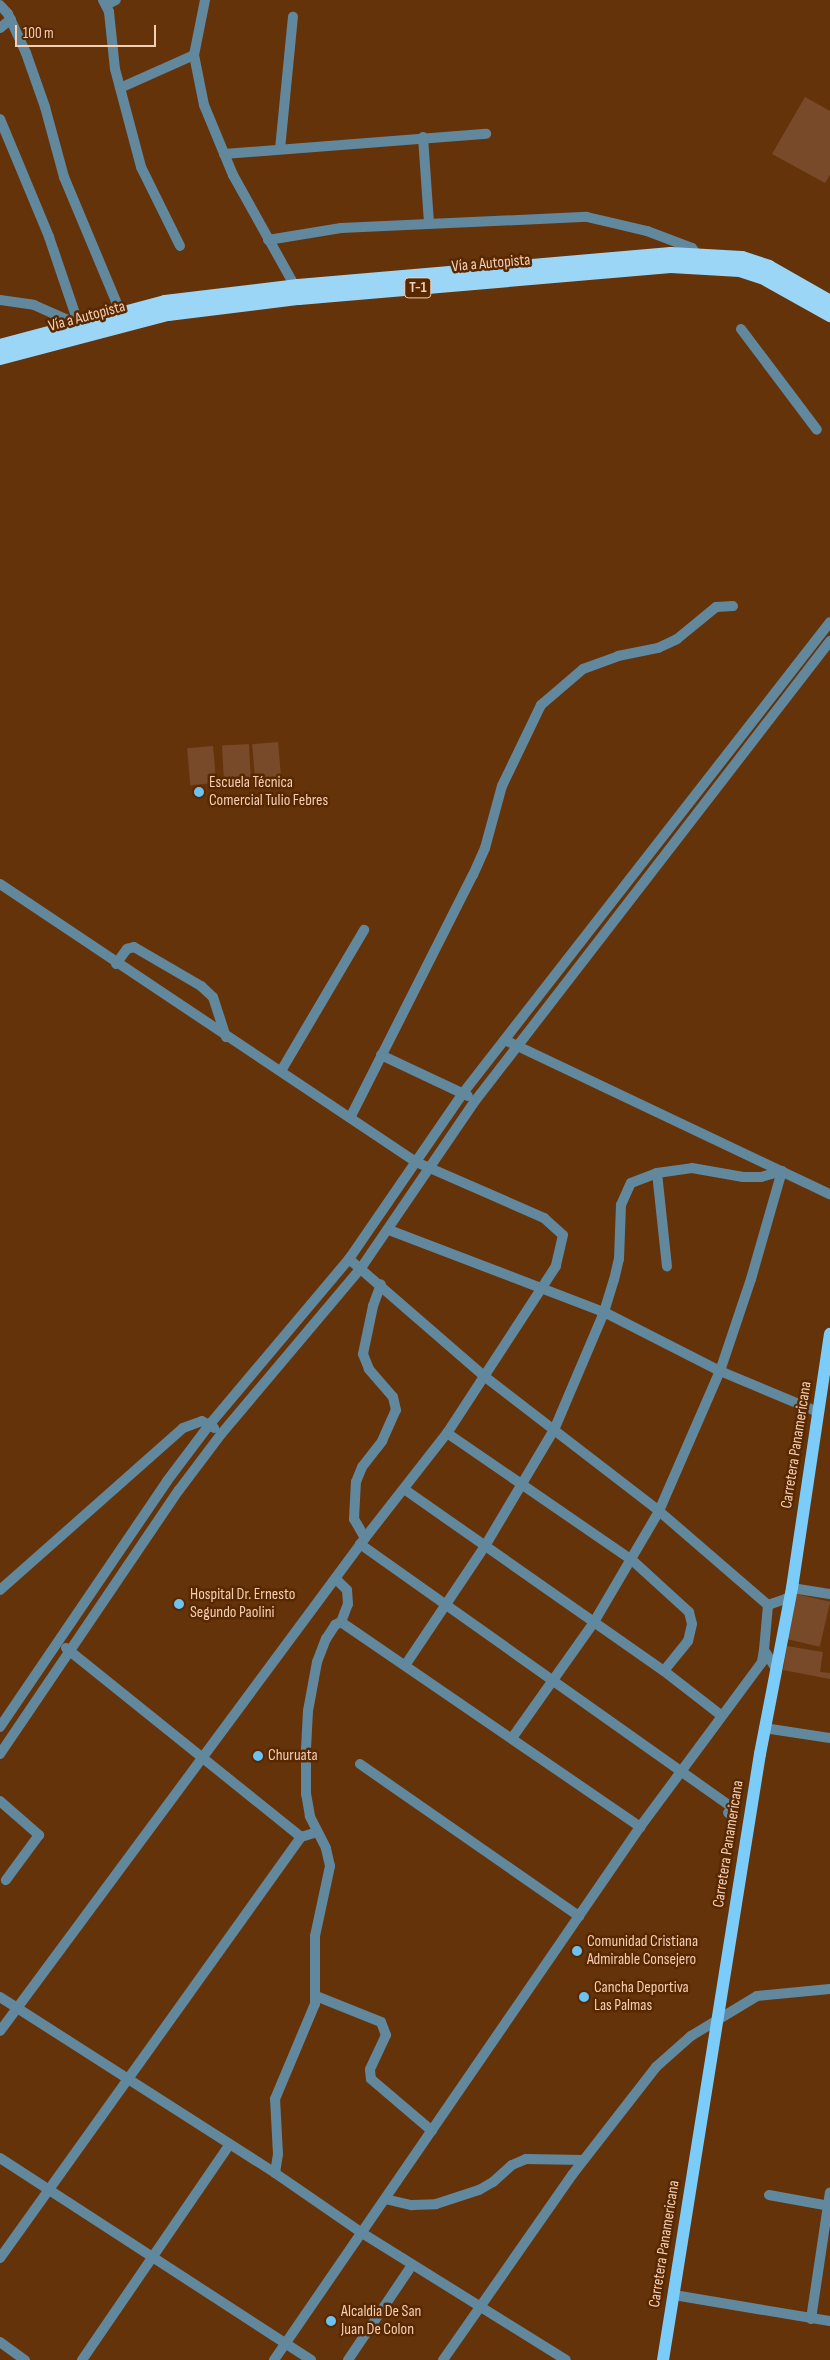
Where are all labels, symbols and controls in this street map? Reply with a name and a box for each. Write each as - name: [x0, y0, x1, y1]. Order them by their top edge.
- scale bar: [18, 15, 159, 47]
- text: 100 m: [23, 24, 54, 43]
- street label: Vía a Autopista: [451, 251, 531, 277]
- road number: T-1: [404, 276, 432, 300]
- street label: Vía a Autopista: [46, 298, 128, 336]
- place label: Escuela Técnica Comercial Tulio Febres: [209, 773, 328, 811]
- marker: Escuela Técnica Comercial Tulio Febres: [193, 786, 205, 798]
- street label: Carretera Panamericana: [777, 1380, 817, 1510]
- place label: Hospital Dr. Ernesto Segundo Paolini: [190, 1585, 295, 1623]
- marker: Hospital Dr. Ernesto Segundo Paolini: [172, 1597, 186, 1611]
- place label: Churuata: [268, 1746, 318, 1766]
- marker: Churuata: [252, 1750, 264, 1762]
- street label: Carretera Panamericana: [709, 1779, 749, 1909]
- place label: Comunidad Cristiana Admirable Consejero: [587, 1932, 698, 1970]
- marker: Comunidad Cristiana Admirable Consejero: [571, 1945, 583, 1957]
- place label: Cancha Deportiva Las Palmas: [594, 1978, 689, 2016]
- marker: Cancha Deportiva Las Palmas: [578, 1991, 590, 2003]
- street label: Carretera Panamericana: [645, 2179, 685, 2309]
- place label: Alcaldia De San Juan De Colon: [341, 2302, 421, 2340]
- marker: Alcaldia De San Juan De Colon: [325, 2315, 337, 2327]

